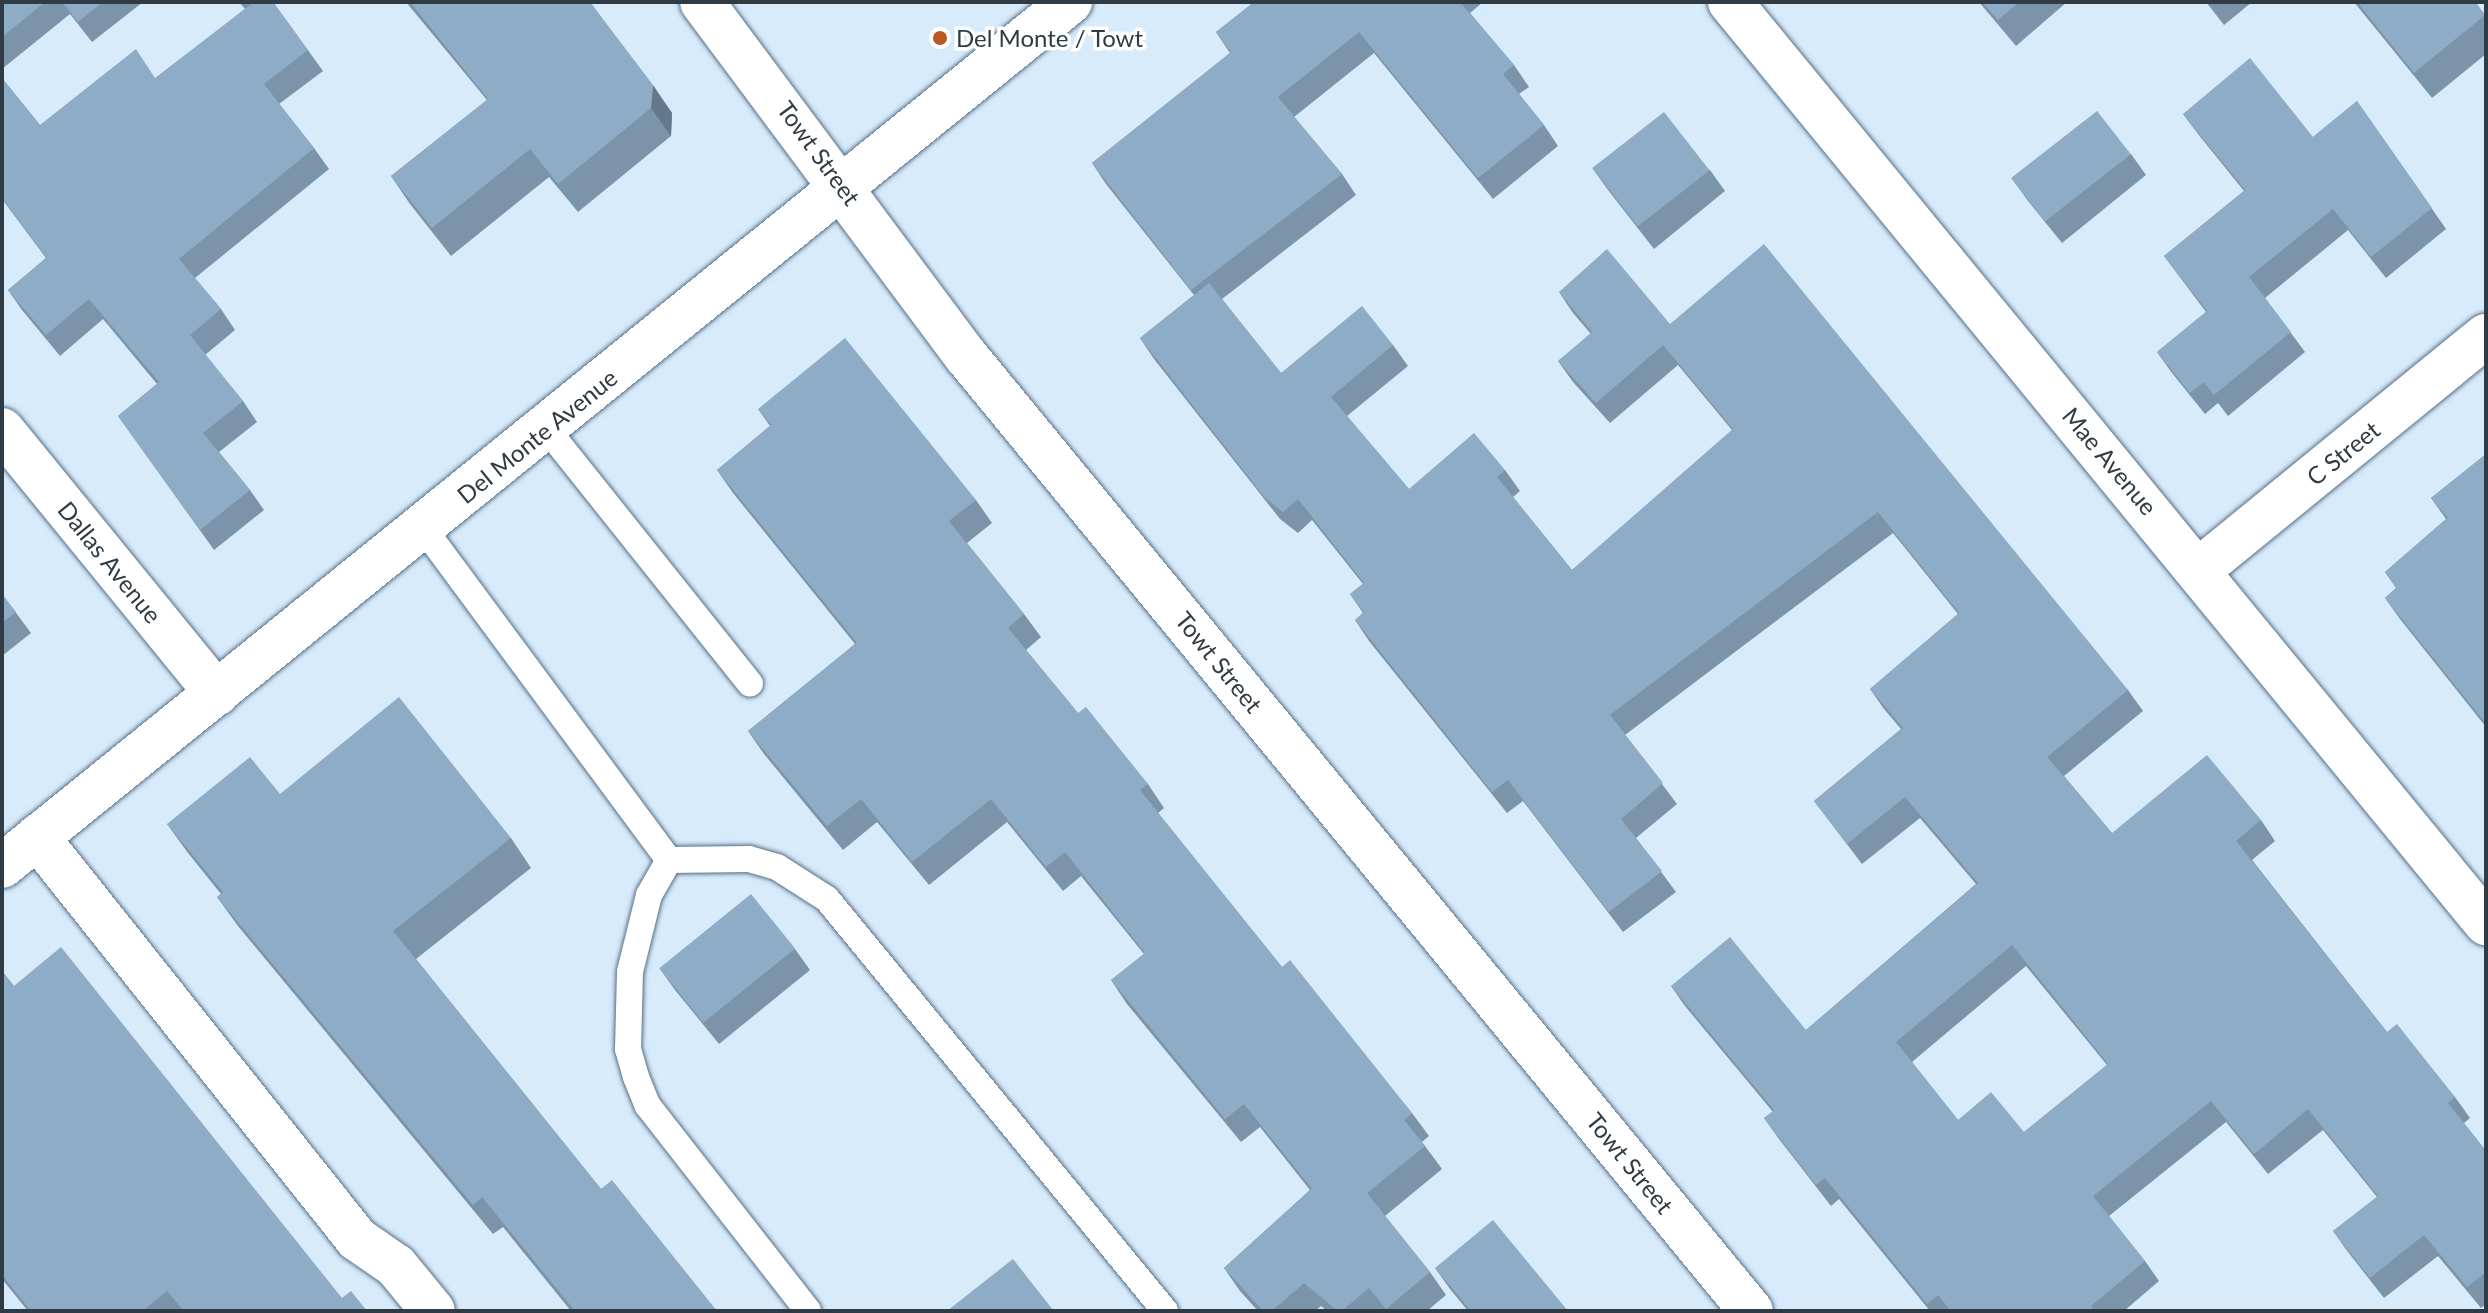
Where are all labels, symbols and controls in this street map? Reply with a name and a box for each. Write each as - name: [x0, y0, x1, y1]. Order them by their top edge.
- place label: Del Monte / Towt: [956, 24, 1144, 52]
- marker: Del Monte / Towt: [931, 29, 949, 47]
- street label: Towt Street: [772, 95, 866, 211]
- street label: Del Monte Avenue: [451, 362, 623, 510]
- street label: Mae Avenue: [2057, 401, 2163, 521]
- street label: C Street: [2301, 415, 2385, 491]
- street label: Dallas Avenue: [52, 495, 168, 629]
- street label: Towt Street: [1170, 606, 1268, 718]
- street label: Towt Street: [1581, 1107, 1679, 1219]

